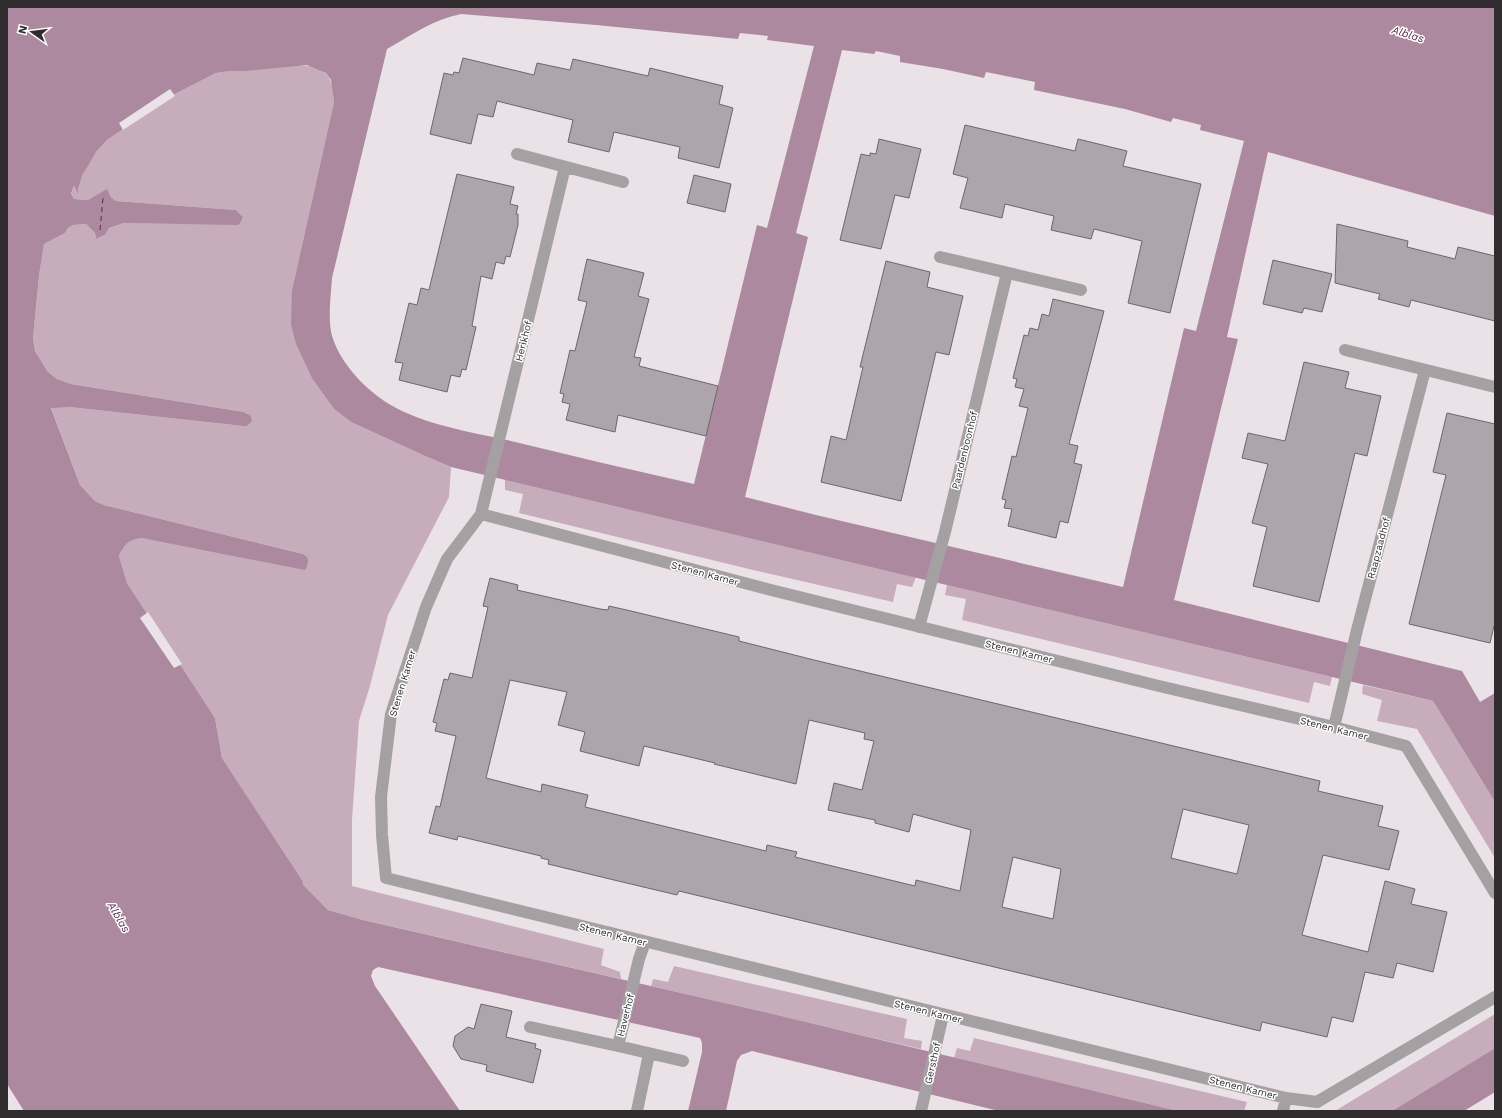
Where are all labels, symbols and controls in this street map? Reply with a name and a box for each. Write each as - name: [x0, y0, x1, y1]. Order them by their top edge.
- north arrow: [12, 12, 52, 52]
- water label: Alblas: [1389, 23, 1426, 46]
- text: N: [15, 24, 30, 35]
- street label: Herikhof: [513, 320, 534, 363]
- street label: Paardenboonhof: [949, 410, 980, 490]
- street label: Raapzaadhof: [1365, 516, 1392, 580]
- street label: Stenen Kamer: [670, 559, 740, 588]
- street label: Stenen Kamer: [984, 638, 1054, 665]
- street label: Stenen Kamer: [387, 648, 418, 718]
- street label: Stenen Kamer: [1299, 715, 1369, 742]
- water label: Alblas: [104, 899, 133, 935]
- street label: Stenen Kamer: [578, 921, 648, 948]
- street label: Haverhof: [615, 992, 636, 1038]
- street label: Stenen Kamer: [893, 998, 963, 1025]
- street label: Gersthof: [922, 1041, 943, 1085]
- street label: Stenen Kamer: [1208, 1074, 1278, 1101]

